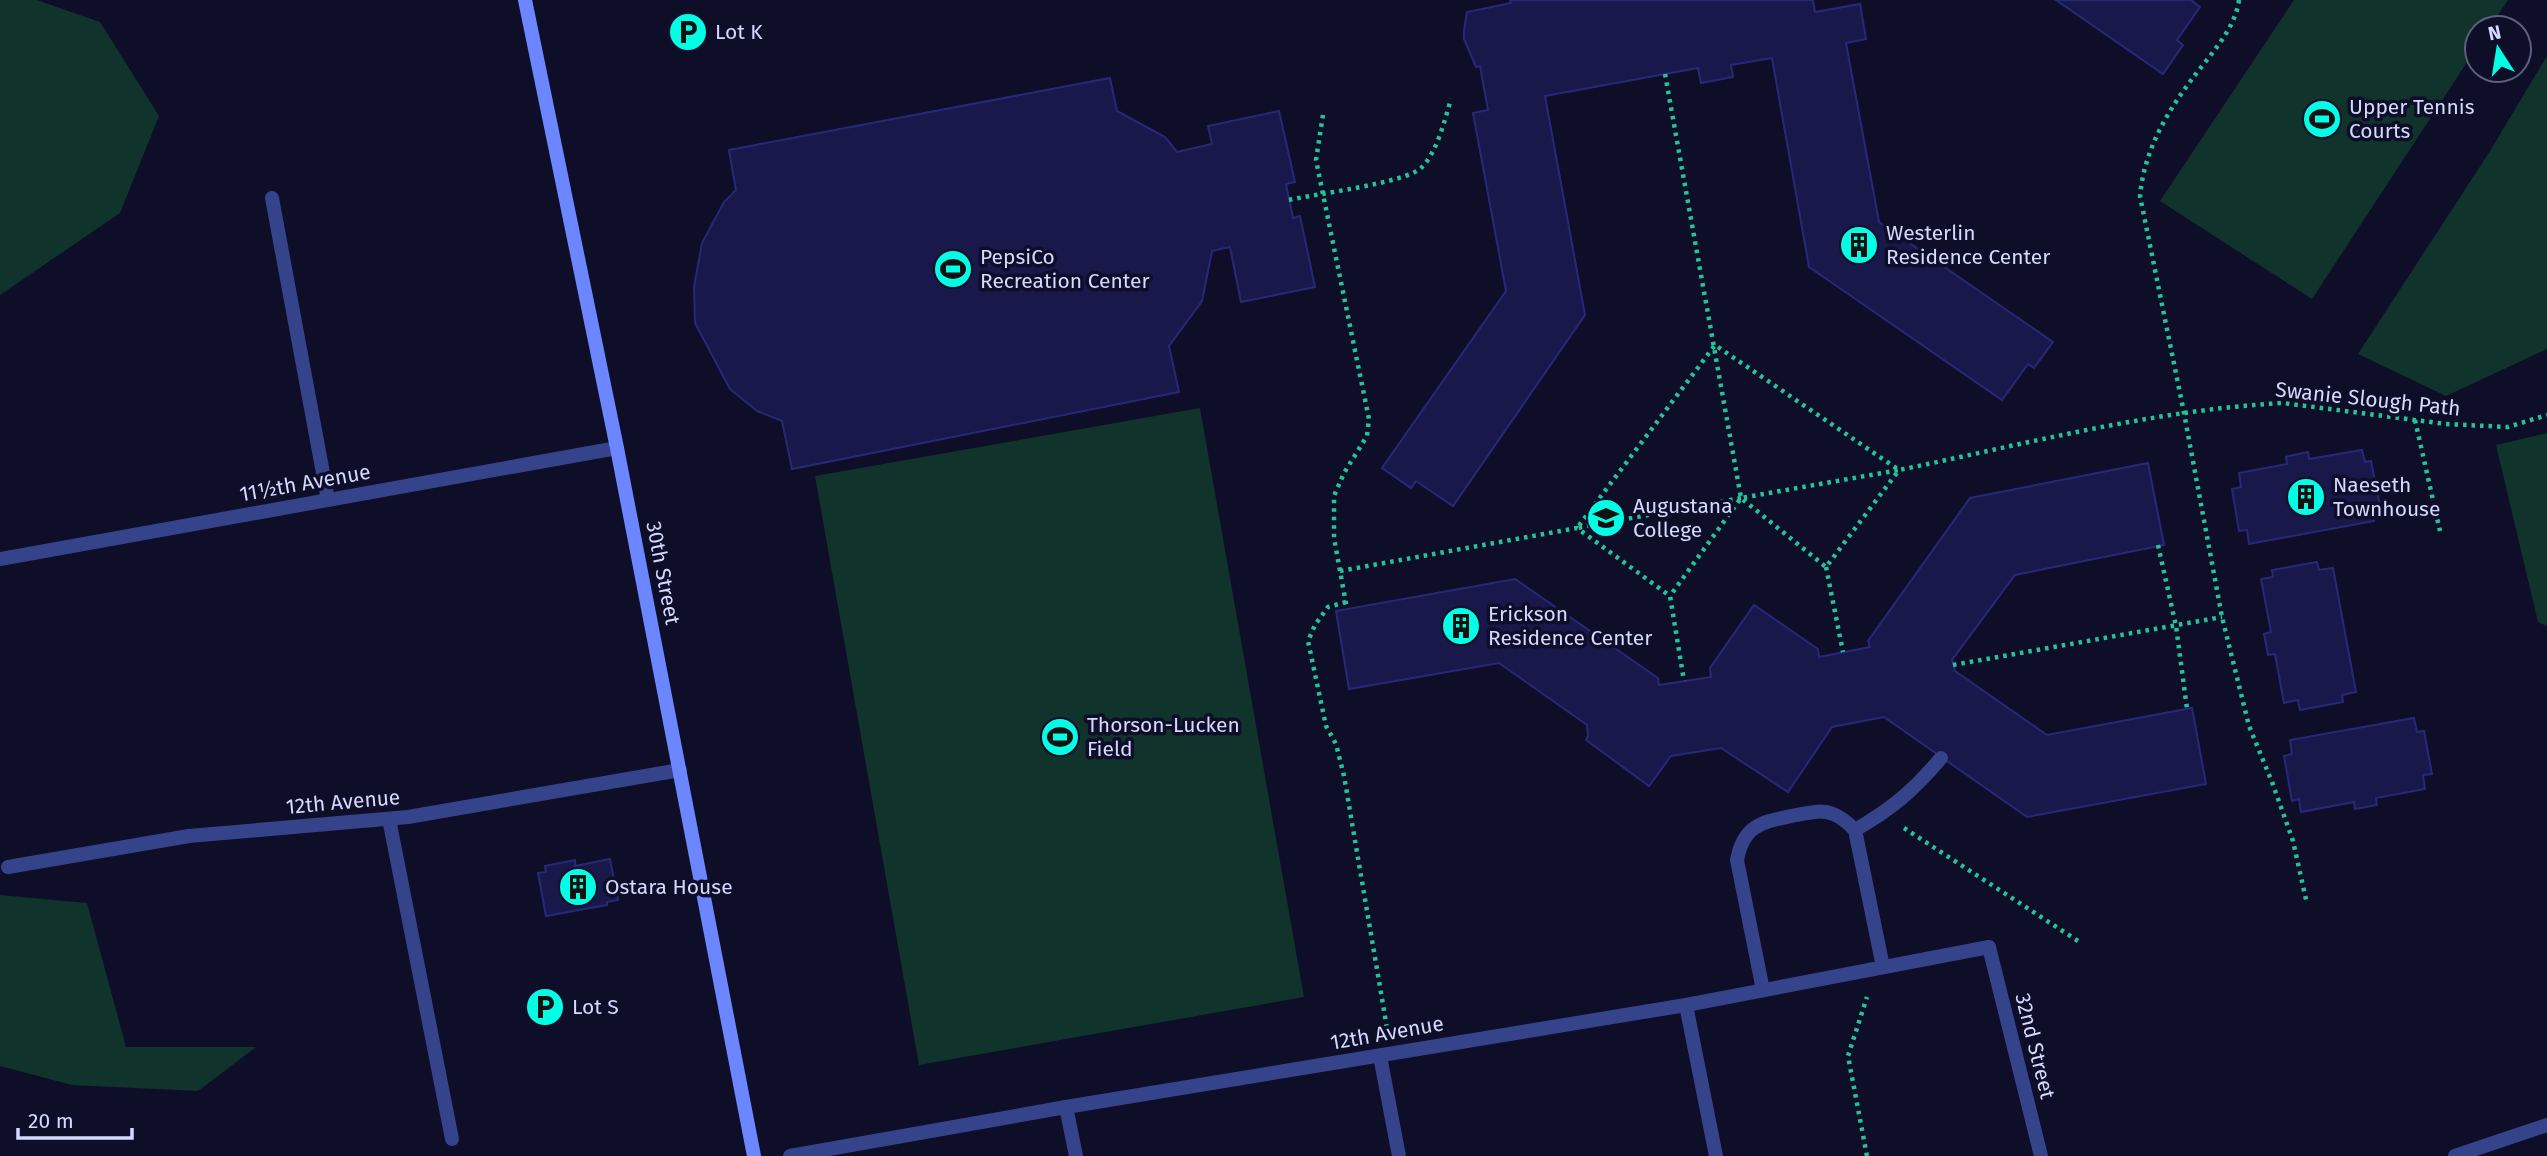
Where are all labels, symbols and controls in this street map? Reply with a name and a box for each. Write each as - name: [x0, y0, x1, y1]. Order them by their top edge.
- parking icon: Lot K: [667, 11, 709, 53]
- north arrow: [2463, 14, 2533, 84]
- place label: Lot K: [715, 19, 763, 45]
- text: N: [2486, 20, 2503, 45]
- place label: Upper Tennis Courts: [2349, 94, 2475, 144]
- sports icon: Upper Tennis Courts: [2301, 98, 2343, 140]
- place label: Westerlin Residence Center: [1886, 220, 2050, 270]
- building icon: Westerlin Residence Center: [1838, 224, 1880, 266]
- place label: PepsiCo Recreation Center: [980, 244, 1150, 294]
- sports icon: PepsiCo Recreation Center: [932, 248, 974, 290]
- street label: Swanie Slough Path: [2274, 376, 2462, 422]
- street label: 11½th Avenue: [237, 459, 373, 507]
- place label: Naeseth Townhouse: [2333, 472, 2440, 522]
- building icon: Naeseth Townhouse: [2285, 476, 2327, 518]
- place label: Augustana College: [1633, 493, 1733, 543]
- school or university icon: Augustana College: [1585, 497, 1627, 539]
- street label: 30th Street: [640, 519, 686, 627]
- place label: Erickson Residence Center: [1488, 601, 1652, 651]
- building icon: Erickson Residence Center: [1440, 605, 1482, 647]
- place label: Thorson-Lucken Field: [1087, 712, 1240, 762]
- sports icon: Thorson-Lucken Field: [1039, 716, 1081, 758]
- street label: 12th Avenue: [285, 784, 401, 820]
- building icon: Ostara House: [557, 866, 599, 908]
- place label: Ostara House: [605, 874, 733, 900]
- parking icon: Lot S: [524, 986, 566, 1028]
- street label: 32nd Street: [2009, 990, 2061, 1102]
- place label: Lot S: [572, 994, 619, 1020]
- street label: 12th Avenue: [1328, 1010, 1446, 1056]
- scale bar: [18, 1096, 131, 1140]
- text: 20 m: [28, 1108, 74, 1134]

